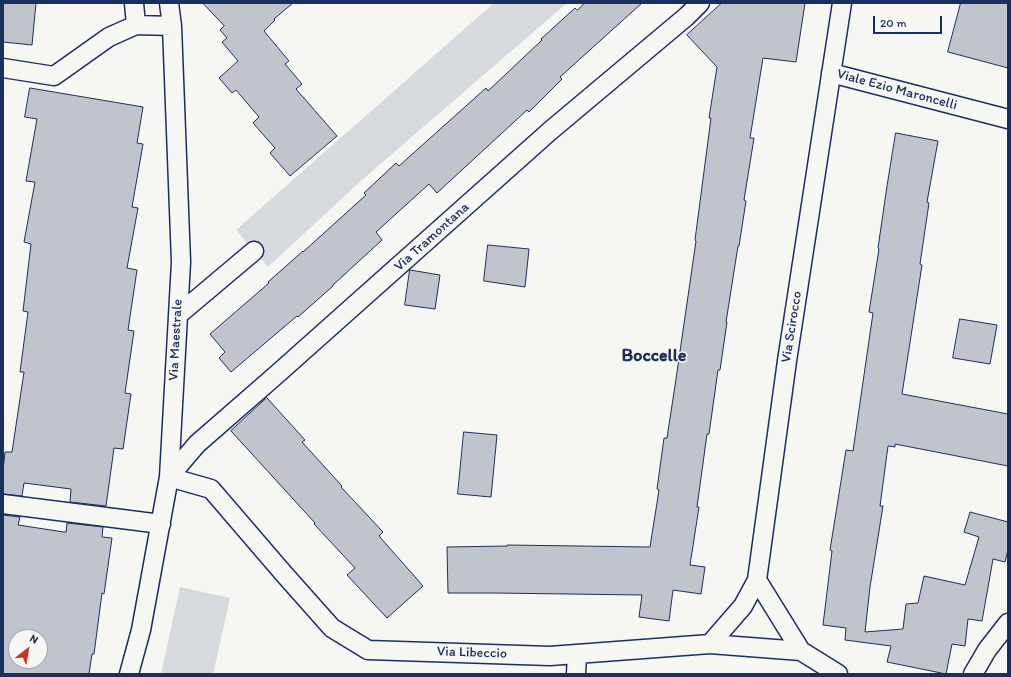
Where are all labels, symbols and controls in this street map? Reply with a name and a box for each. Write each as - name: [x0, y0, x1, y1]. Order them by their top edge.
- scale bar: [875, 8, 944, 34]
- text: 20 m: [880, 16, 907, 30]
- street label: Viale Ezio Maroncelli: [835, 66, 959, 114]
- street label: Via Tramontana: [391, 199, 473, 275]
- street label: Via Scirocco: [778, 290, 806, 364]
- street label: Via Maestrale: [165, 299, 187, 381]
- district label: Boccelle: [622, 345, 686, 367]
- north arrow: [8, 629, 48, 669]
- text: N: [27, 632, 40, 647]
- street label: Via Libeccio: [437, 643, 507, 663]

